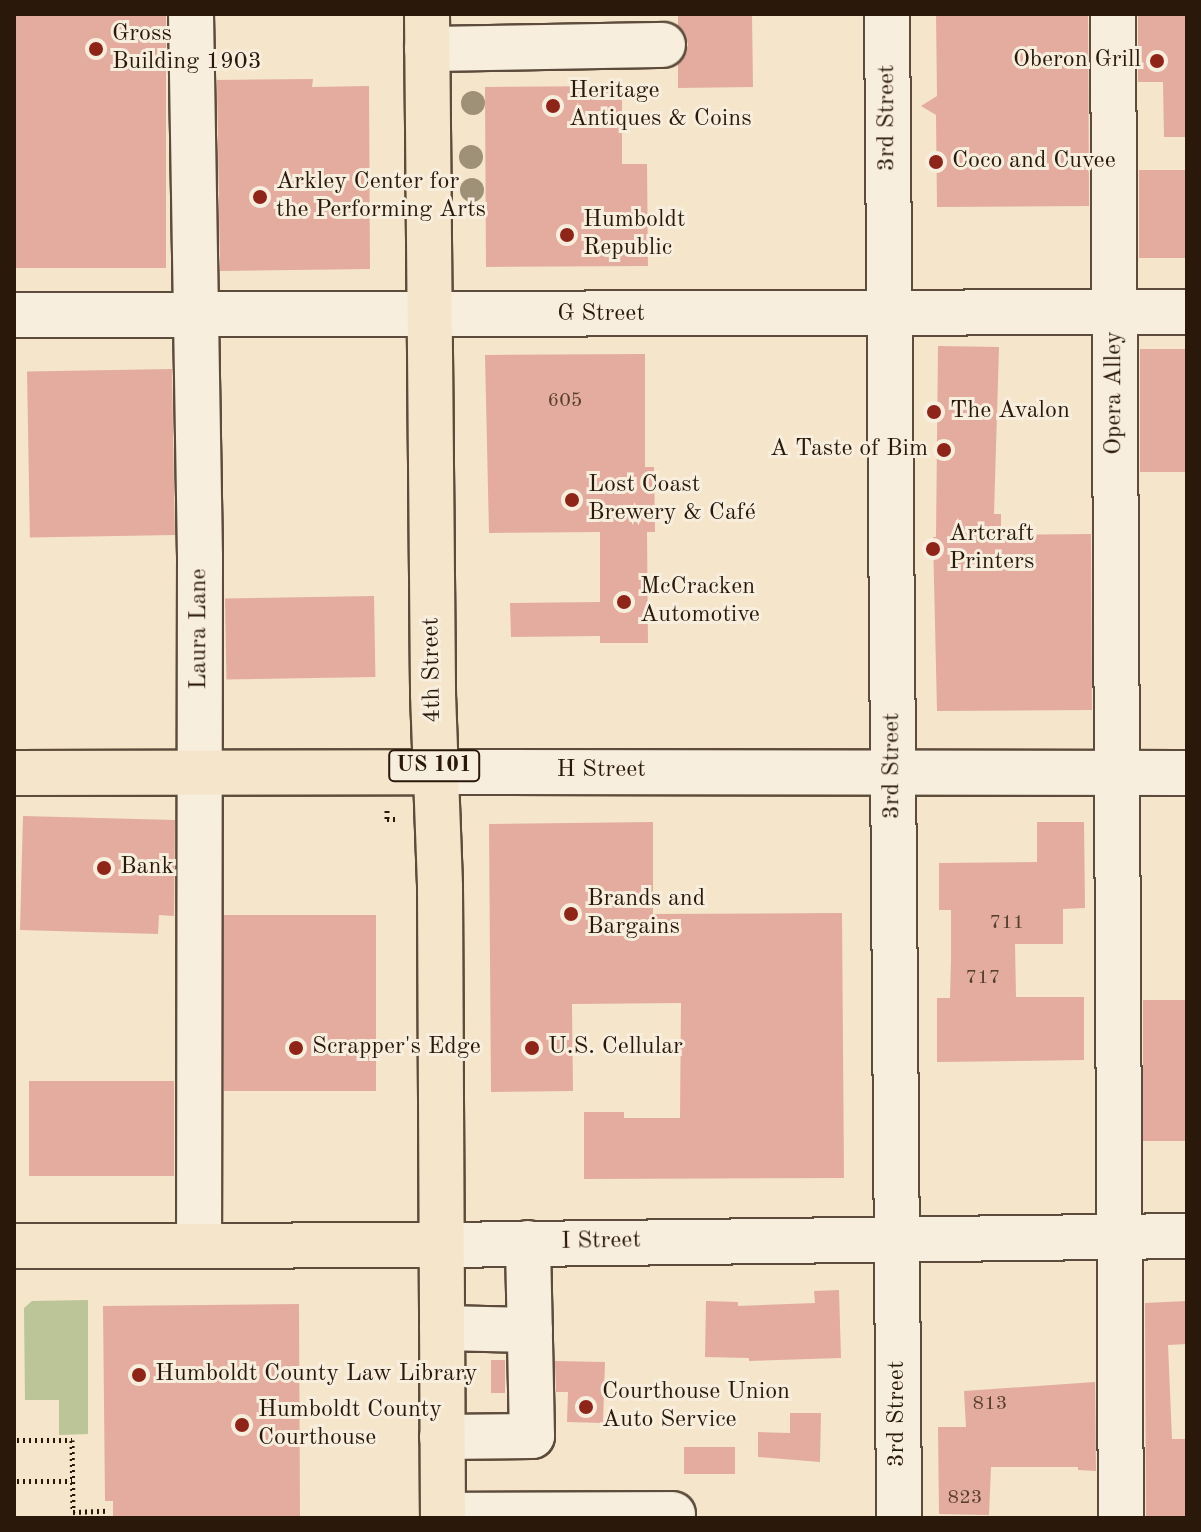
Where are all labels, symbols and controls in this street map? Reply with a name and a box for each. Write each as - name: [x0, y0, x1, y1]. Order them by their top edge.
- place label: Gross Building 1903: [112, 21, 262, 77]
- marker: Gross Building 1903: [87, 40, 105, 58]
- place label: Oberon Grill: [1013, 47, 1141, 75]
- marker: Oberon Grill: [1148, 52, 1166, 70]
- street label: 3rd Street: [874, 65, 902, 171]
- place label: Heritage Antiques & Coins: [569, 78, 752, 134]
- marker: Heritage Antiques & Coins: [544, 97, 562, 115]
- place label: Coco and Cuvee: [952, 148, 1116, 176]
- marker: Coco and Cuvee: [927, 153, 945, 171]
- place label: Arkley Center for the Performing Arts: [276, 169, 486, 225]
- marker: Arkley Center for the Performing Arts: [251, 188, 269, 206]
- place label: Humboldt Republic: [583, 207, 685, 263]
- marker: Humboldt Republic: [558, 226, 576, 244]
- street label: G Street: [557, 301, 645, 329]
- street label: Opera Alley: [1101, 331, 1129, 455]
- house number: 605: [548, 389, 582, 413]
- place label: The Avalon: [950, 398, 1070, 426]
- marker: The Avalon: [925, 403, 943, 421]
- place label: A Taste of Bim: [770, 436, 928, 464]
- marker: A Taste of Bim: [935, 441, 953, 459]
- place label: Lost Coast Brewery & Café: [588, 472, 756, 528]
- marker: Lost Coast Brewery & Café: [563, 491, 581, 509]
- place label: Artcraft Printers: [949, 521, 1034, 577]
- marker: Artcraft Printers: [924, 540, 942, 558]
- street label: Laura Lane: [186, 568, 214, 690]
- place label: McCracken Automotive: [640, 574, 760, 630]
- marker: McCracken Automotive: [615, 593, 633, 611]
- street label: 4th Street: [418, 617, 448, 723]
- street label: 3rd Street: [879, 713, 907, 819]
- road number: US 101: [388, 748, 480, 784]
- street label: H Street: [556, 757, 646, 785]
- place label: Bank: [120, 854, 174, 882]
- marker: Bank: [95, 859, 113, 877]
- place label: Brands and Bargains: [587, 886, 705, 942]
- marker: Brands and Bargains: [562, 905, 580, 923]
- house number: 711: [990, 911, 1024, 935]
- house number: 717: [966, 966, 1000, 990]
- place label: Scrapper's Edge: [312, 1034, 481, 1062]
- place label: U.S. Cellular: [548, 1034, 683, 1062]
- marker: Scrapper's Edge: [287, 1039, 305, 1057]
- marker: U.S. Cellular: [523, 1039, 541, 1057]
- street label: I Street: [561, 1227, 641, 1257]
- place label: Humboldt County Law Library: [155, 1361, 478, 1389]
- street label: 3rd Street: [884, 1361, 912, 1467]
- marker: Humboldt County Law Library: [130, 1366, 148, 1384]
- place label: Courthouse Union Auto Service: [602, 1379, 790, 1435]
- house number: 813: [973, 1392, 1007, 1416]
- place label: Humboldt County Courthouse: [258, 1397, 442, 1453]
- marker: Courthouse Union Auto Service: [577, 1398, 595, 1416]
- marker: Humboldt County Courthouse: [233, 1416, 251, 1434]
- house number: 823: [948, 1486, 982, 1510]

